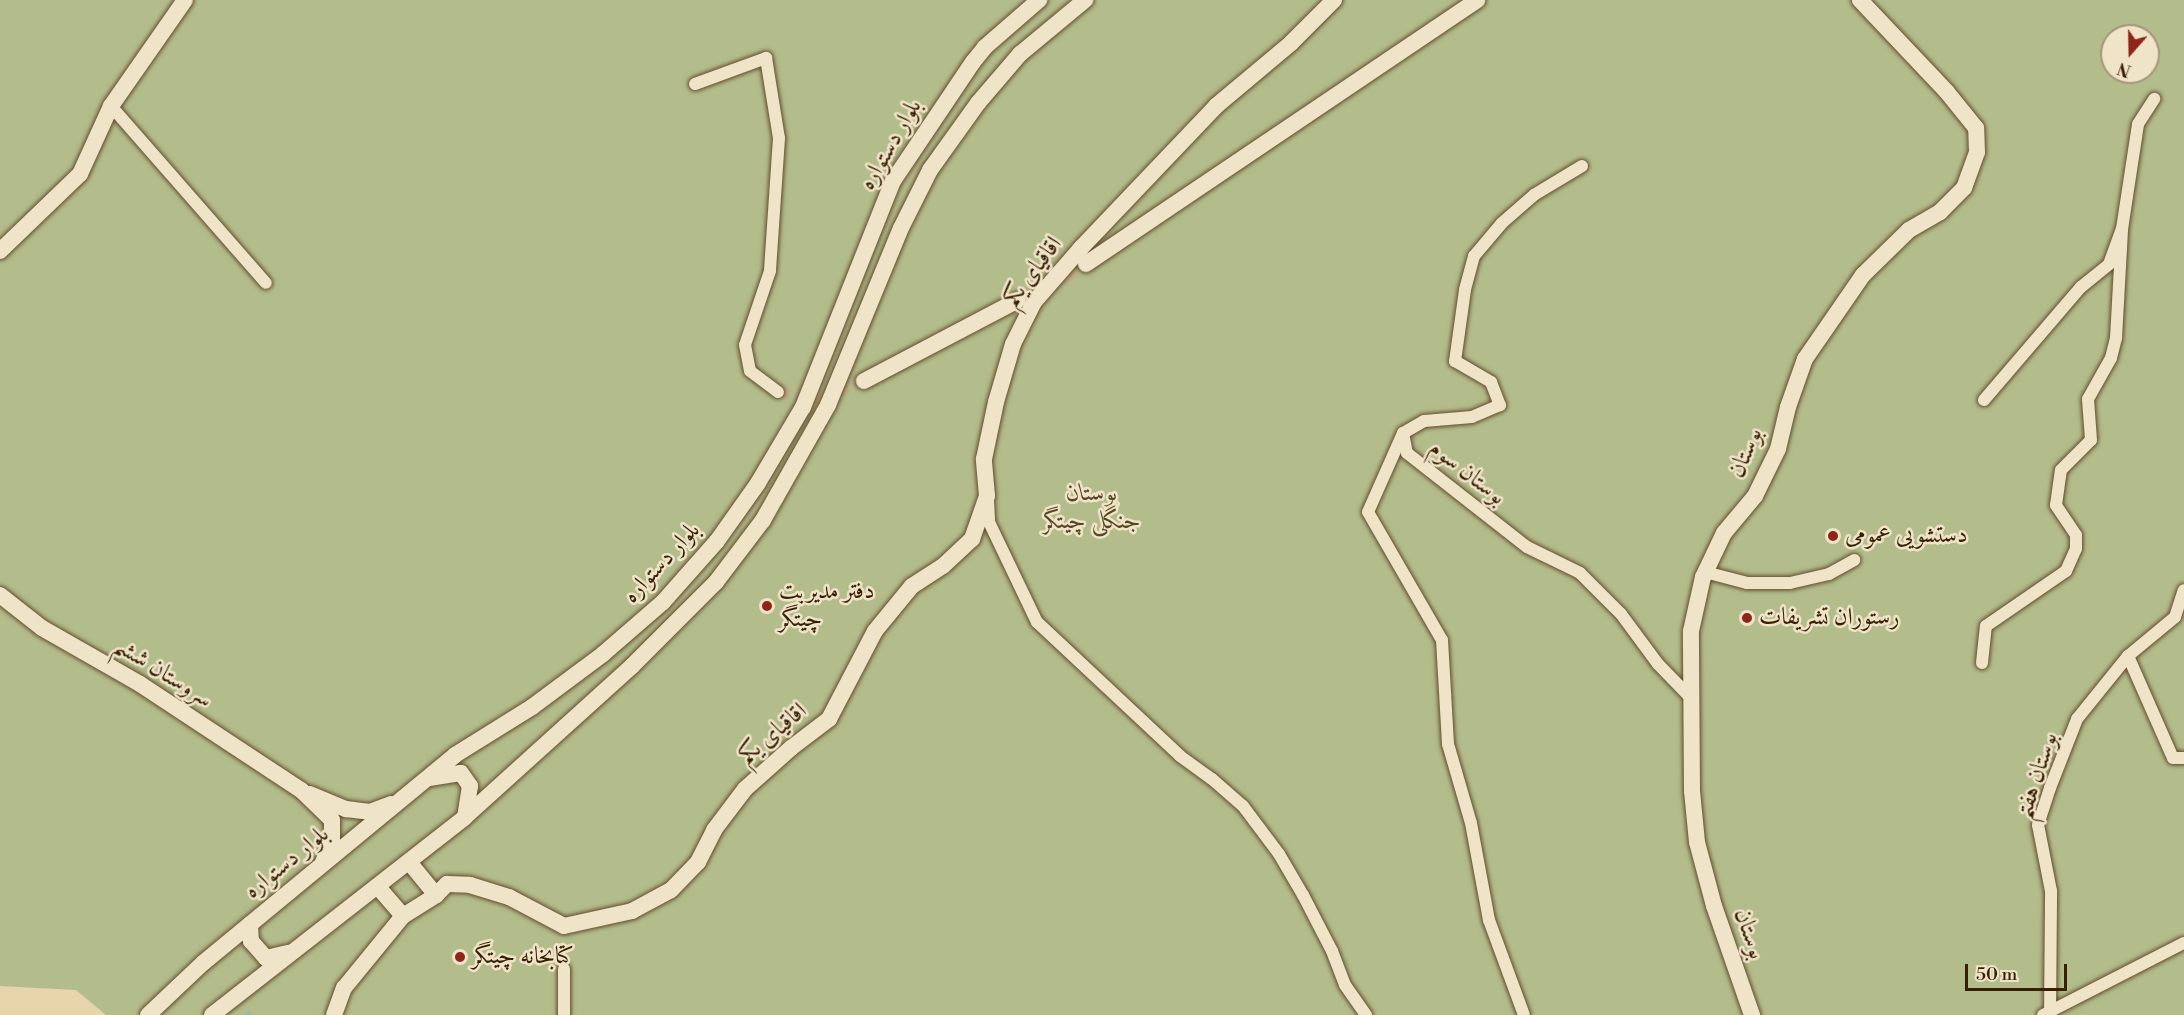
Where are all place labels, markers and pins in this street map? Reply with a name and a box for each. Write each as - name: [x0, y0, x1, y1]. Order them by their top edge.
- place label: دستشویی عمومی: [1845, 522, 1968, 550]
- marker: دستشویی عمومی: [1826, 529, 1840, 543]
- place label: دفتر مدیریت چیتگر: [779, 578, 875, 634]
- marker: دفتر مدیریت چیتگر: [760, 599, 774, 613]
- place label: رستوران تشریفات: [1759, 604, 1900, 632]
- marker: رستوران تشریفات: [1740, 611, 1754, 625]
- place label: کتابخانه چیتگر: [472, 943, 574, 971]
- marker: کتابخانه چیتگر: [453, 950, 467, 964]

